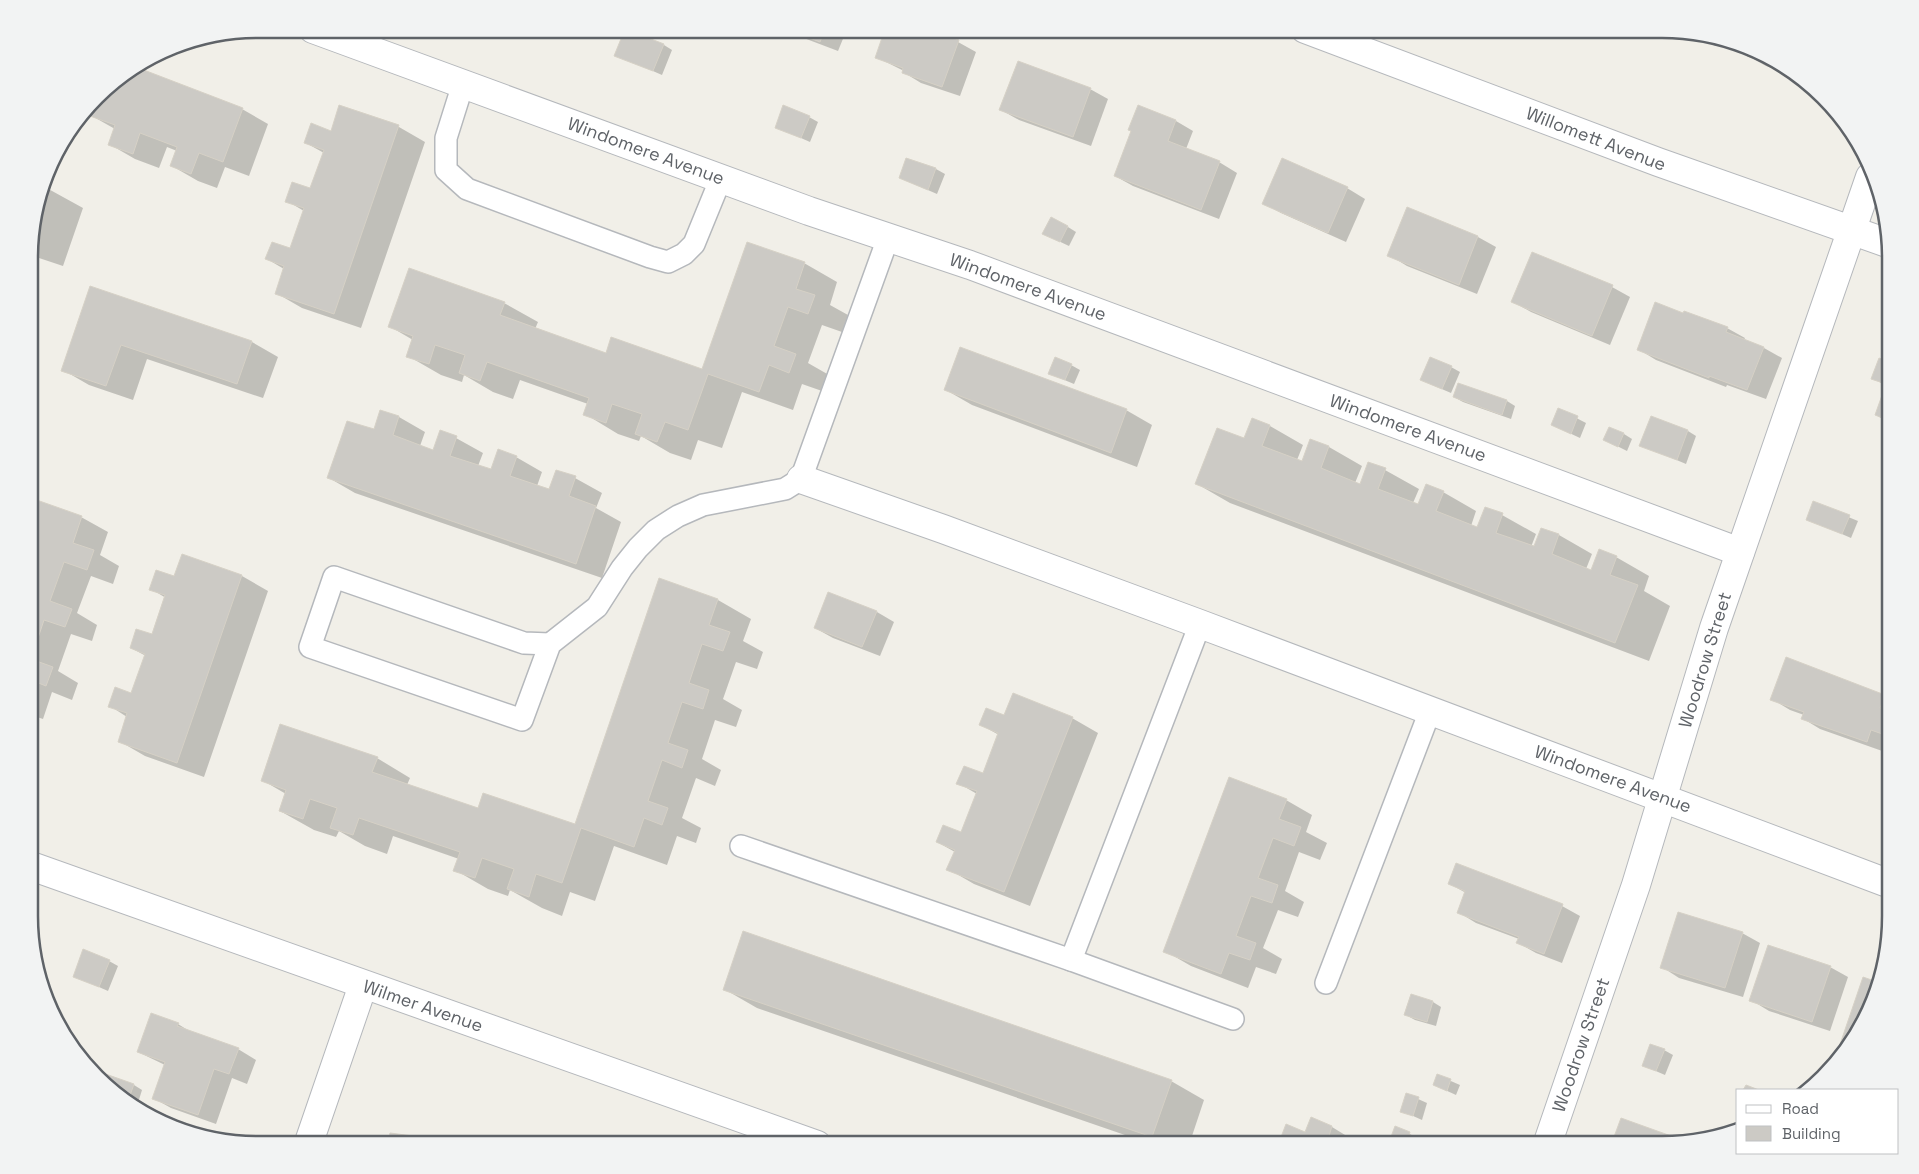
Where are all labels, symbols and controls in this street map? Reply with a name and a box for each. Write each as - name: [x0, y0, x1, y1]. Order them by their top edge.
- street label: Willomett Avenue: [1523, 101, 1670, 176]
- street label: Windomere Avenue: [565, 111, 728, 190]
- street label: Windomere Avenue: [947, 247, 1110, 326]
- street label: Windomere Avenue: [1327, 388, 1490, 467]
- street label: Woodrow Street: [1673, 589, 1736, 731]
- street label: Windomere Avenue: [1532, 739, 1695, 818]
- street label: Wilmer Avenue: [360, 974, 486, 1037]
- street label: Woodrow Street: [1547, 975, 1614, 1115]
- legend: [1736, 1089, 1899, 1154]
- text: Road: [1782, 1099, 1819, 1118]
- text: Building: [1782, 1124, 1841, 1143]

